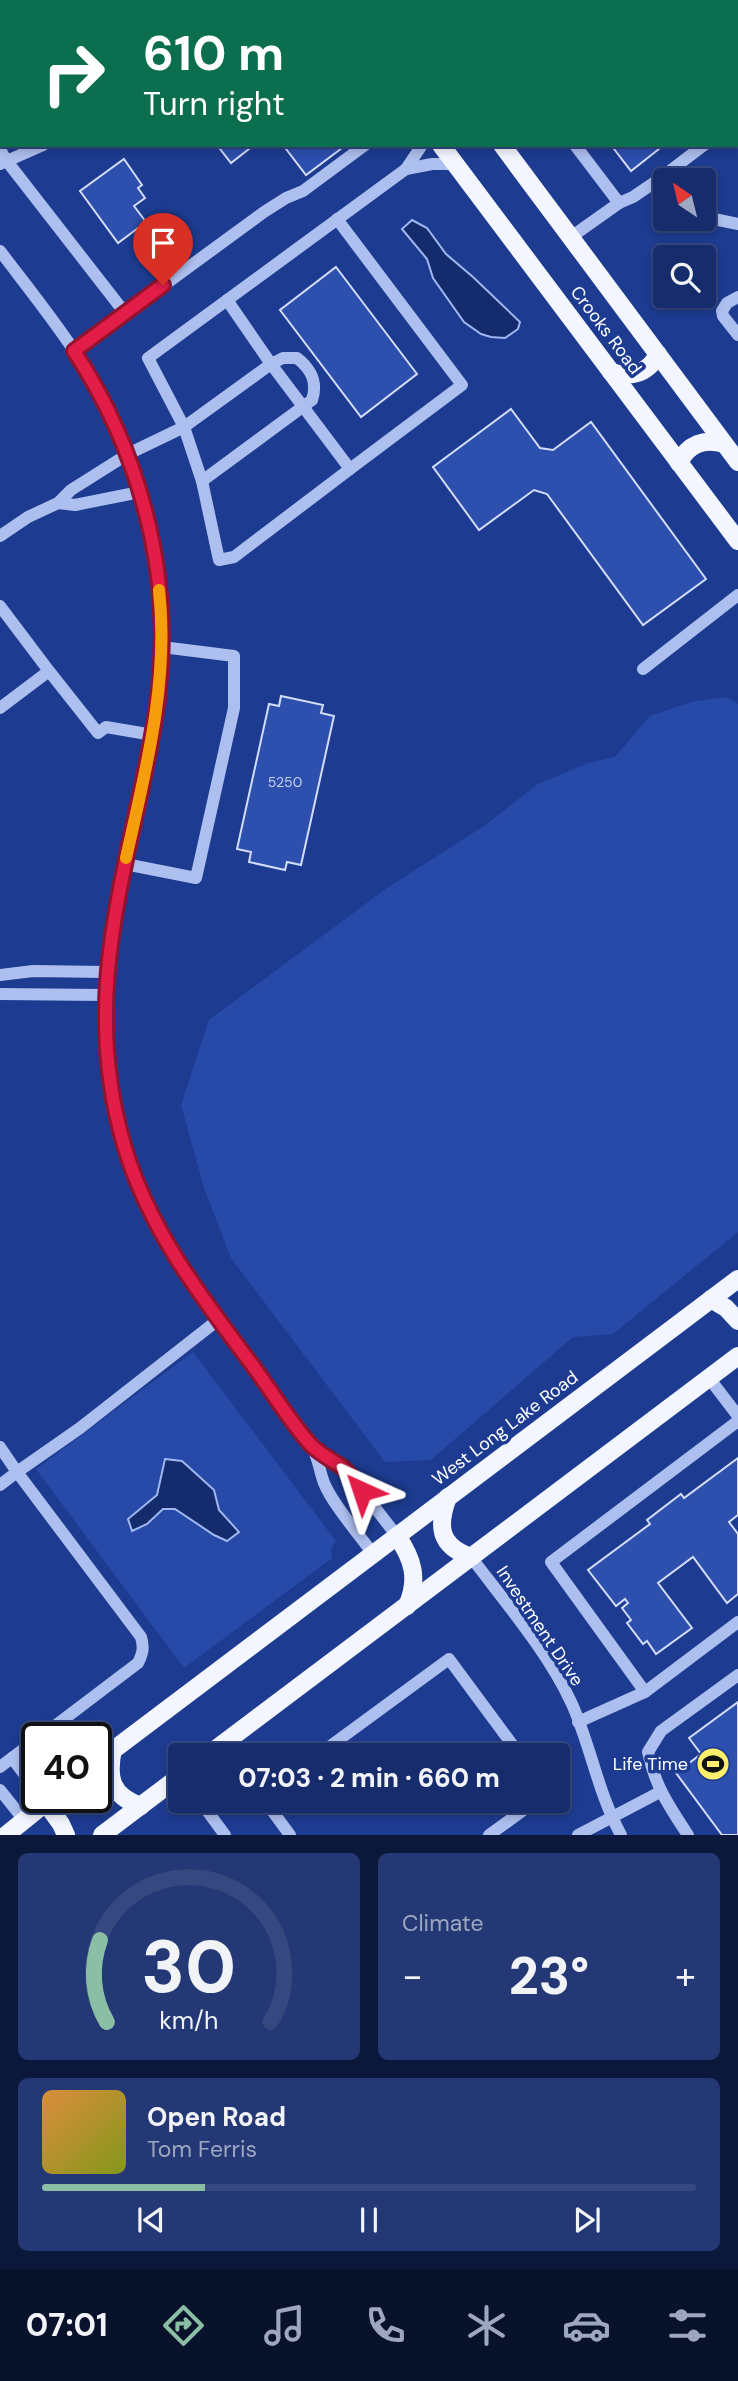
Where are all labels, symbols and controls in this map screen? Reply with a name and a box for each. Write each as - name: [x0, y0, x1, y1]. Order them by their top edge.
- text: 610 m: [143, 21, 284, 85]
- icon: right: [28, 28, 119, 119]
- text: Turn right: [143, 83, 285, 125]
- north arrow: [653, 168, 716, 231]
- map controls: [653, 168, 716, 308]
- pin: [133, 213, 193, 285]
- icon: arrive: [144, 224, 182, 262]
- button: search: [653, 245, 716, 308]
- street label: Crooks Road: [565, 281, 647, 379]
- house number: 5250: [268, 773, 302, 791]
- street label: West Long Lake Road: [427, 1365, 583, 1491]
- position arrow: [325, 1454, 399, 1528]
- street label: Investment Drive: [491, 1561, 589, 1691]
- speed limit sign: 40: [21, 1722, 112, 1813]
- sports icon: Life Time: [694, 1745, 732, 1783]
- place label: Life Time: [613, 1752, 688, 1776]
- text: 07:03 · 2 min · 660 m: [238, 1761, 500, 1795]
- text: Climate: [402, 1908, 484, 1938]
- text: 30: [141, 1921, 237, 2016]
- text: 23°: [509, 1942, 589, 2010]
- text: −: [402, 1951, 423, 2001]
- text: +: [675, 1951, 696, 2001]
- text: km/h: [159, 2004, 219, 2037]
- text: Open Road: [147, 2100, 286, 2134]
- text: Tom Ferris: [147, 2134, 257, 2164]
- icon: previous: [132, 2201, 170, 2239]
- icon: pause: [350, 2201, 388, 2239]
- icon: next: [568, 2201, 606, 2239]
- icon: directions: [159, 2301, 208, 2350]
- icon: music: [260, 2301, 309, 2350]
- icon: phone: [361, 2301, 410, 2350]
- icon: climate: [462, 2301, 511, 2350]
- icon: car: [562, 2301, 611, 2350]
- icon: filters: [663, 2301, 712, 2350]
- text: 07:01: [26, 2304, 108, 2346]

